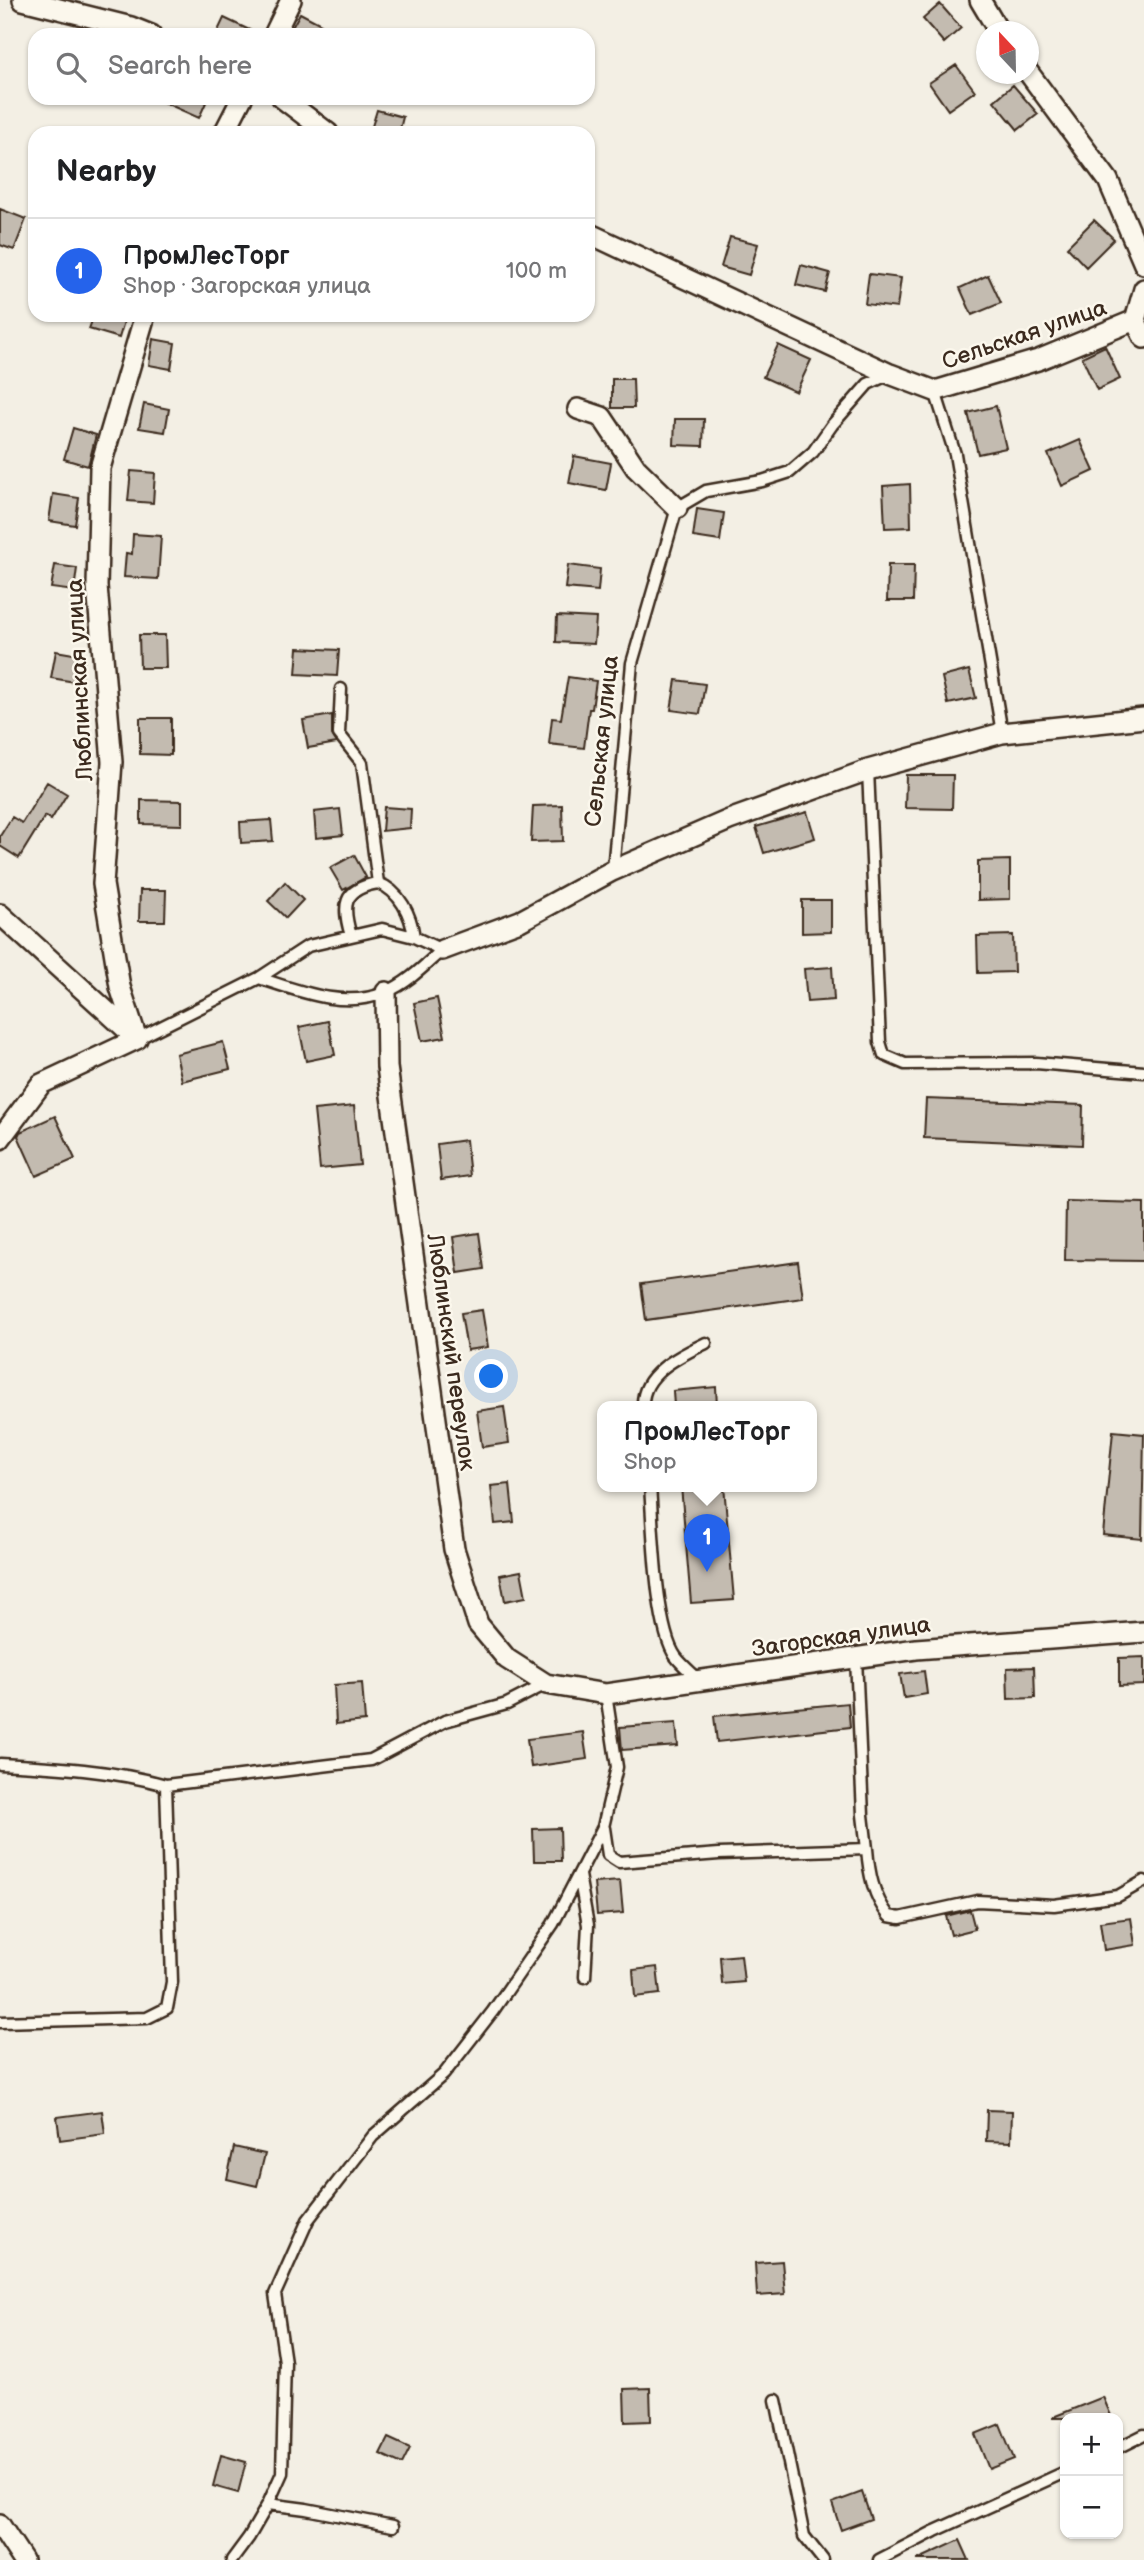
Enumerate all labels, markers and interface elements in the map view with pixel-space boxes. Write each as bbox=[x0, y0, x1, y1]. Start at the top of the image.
north arrow bbox=[976, 21, 1039, 84]
search box bbox=[28, 28, 595, 105]
icon: search bbox=[52, 48, 90, 86]
text: Search here bbox=[108, 51, 252, 82]
text: Nearby bbox=[56, 154, 156, 190]
text: ПромЛесТорг bbox=[123, 241, 290, 272]
text: 1 bbox=[74, 257, 84, 285]
text: 100 m bbox=[506, 257, 567, 285]
text: Shop · Загорская улица bbox=[123, 272, 371, 300]
street label: Сельская улица bbox=[938, 294, 1111, 376]
street label: Люблинская улица bbox=[61, 578, 99, 783]
street label: Сельская улица bbox=[579, 654, 625, 828]
street label: Люблинский переулок bbox=[420, 1231, 482, 1473]
your location bbox=[474, 1359, 508, 1393]
popup bbox=[597, 1401, 817, 1492]
text: ПромЛесТорг bbox=[624, 1417, 790, 1448]
text: Shop bbox=[624, 1448, 677, 1476]
pin: 1 bbox=[684, 1514, 730, 1572]
street label: Загорская улица bbox=[750, 1611, 933, 1663]
map controls bbox=[1060, 2413, 1123, 2539]
button: + bbox=[1060, 2413, 1123, 2476]
button: − bbox=[1060, 2476, 1123, 2539]

